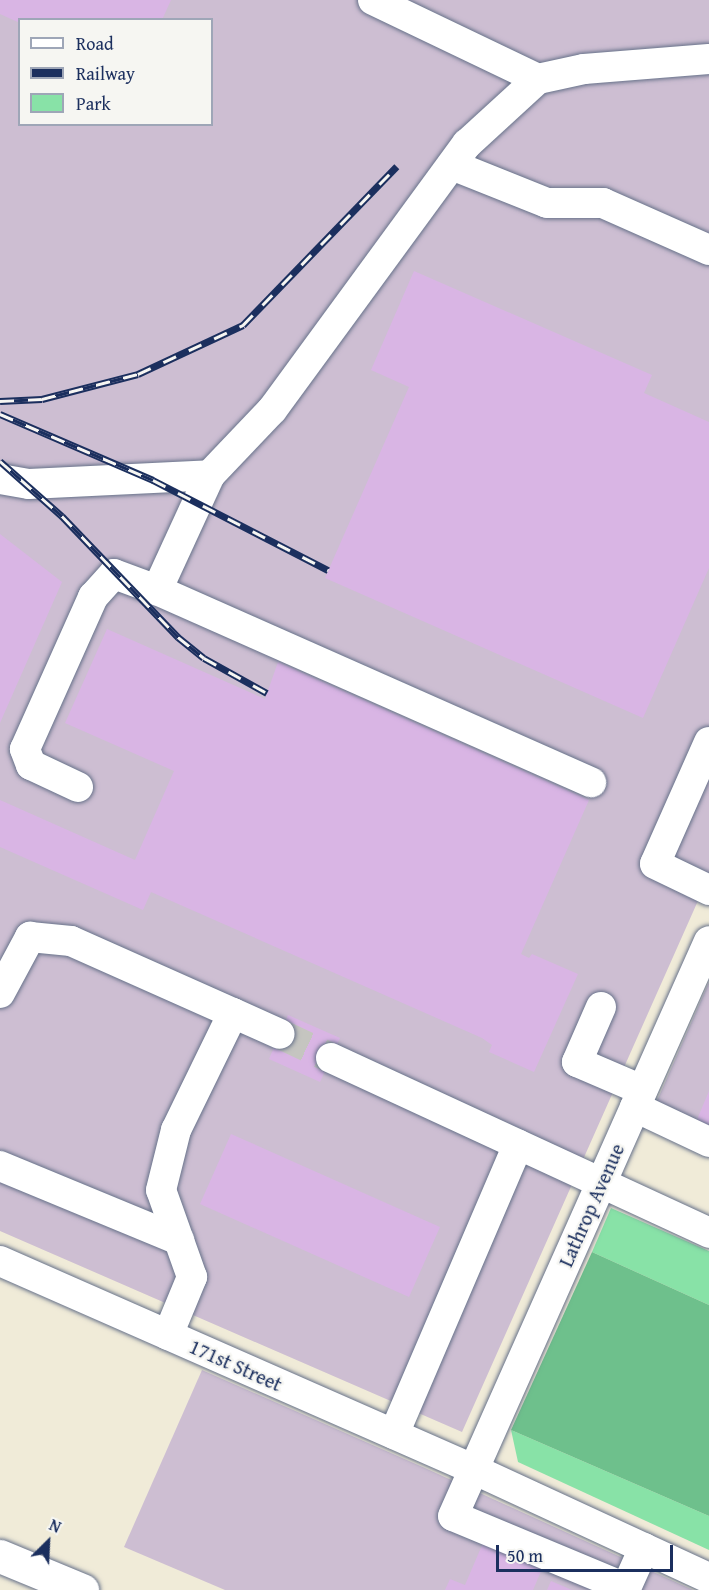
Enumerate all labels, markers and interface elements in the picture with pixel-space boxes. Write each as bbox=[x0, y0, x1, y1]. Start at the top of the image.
legend bbox=[18, 18, 213, 126]
text: Road bbox=[76, 30, 114, 57]
text: Railway bbox=[76, 60, 135, 87]
text: Park bbox=[76, 90, 111, 117]
street label: Lathrop Avenue bbox=[553, 1140, 629, 1270]
street label: 171st Street bbox=[186, 1334, 286, 1396]
north arrow bbox=[18, 1512, 78, 1572]
text: N bbox=[46, 1512, 65, 1539]
scale bar bbox=[499, 1533, 676, 1571]
text: 50 m bbox=[507, 1542, 543, 1569]

